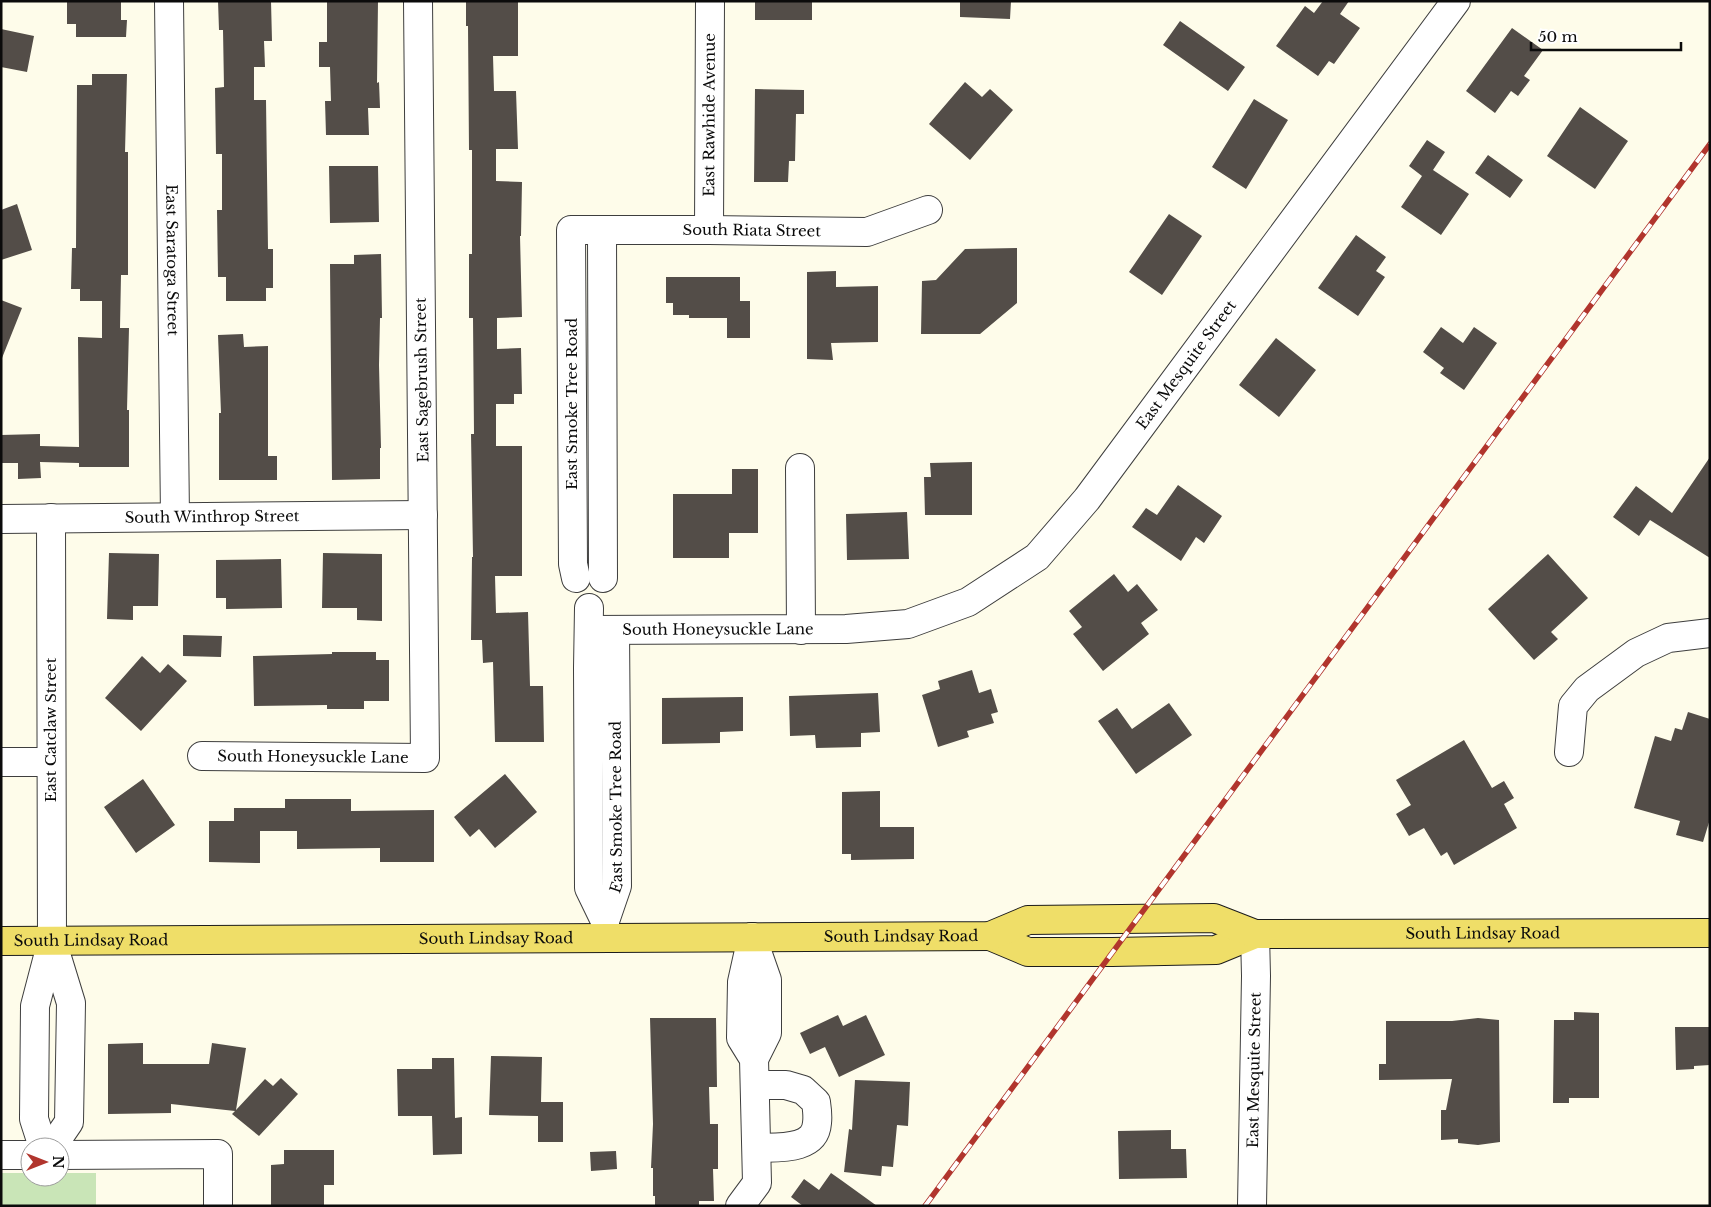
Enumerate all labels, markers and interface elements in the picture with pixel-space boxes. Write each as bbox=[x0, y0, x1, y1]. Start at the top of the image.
scale bar bbox=[1531, 20, 1681, 52]
text: 50 m bbox=[1538, 27, 1578, 46]
street label: East Rawhide Avenue bbox=[699, 33, 719, 197]
street label: East Saratoga Street bbox=[162, 184, 183, 336]
street label: South Riata Street bbox=[682, 220, 821, 240]
street label: East Mesquite Street bbox=[1132, 296, 1240, 433]
street label: East Sagebrush Street bbox=[411, 297, 432, 463]
street label: East Smoke Tree Road bbox=[562, 318, 581, 490]
street label: South Winthrop Street bbox=[125, 506, 300, 527]
street label: South Honeysuckle Lane bbox=[622, 619, 814, 639]
street label: East Catclaw Street bbox=[41, 657, 60, 802]
street label: East Smoke Tree Road bbox=[605, 721, 627, 896]
street label: South Honeysuckle Lane bbox=[217, 746, 409, 767]
street label: South Lindsay Road bbox=[1405, 923, 1560, 943]
street label: South Lindsay Road bbox=[824, 926, 978, 946]
street label: South Lindsay Road bbox=[419, 928, 573, 948]
street label: South Lindsay Road bbox=[14, 930, 168, 950]
street label: East Mesquite Street bbox=[1243, 991, 1265, 1148]
north arrow bbox=[20, 1137, 70, 1187]
text: N bbox=[49, 1155, 67, 1169]

